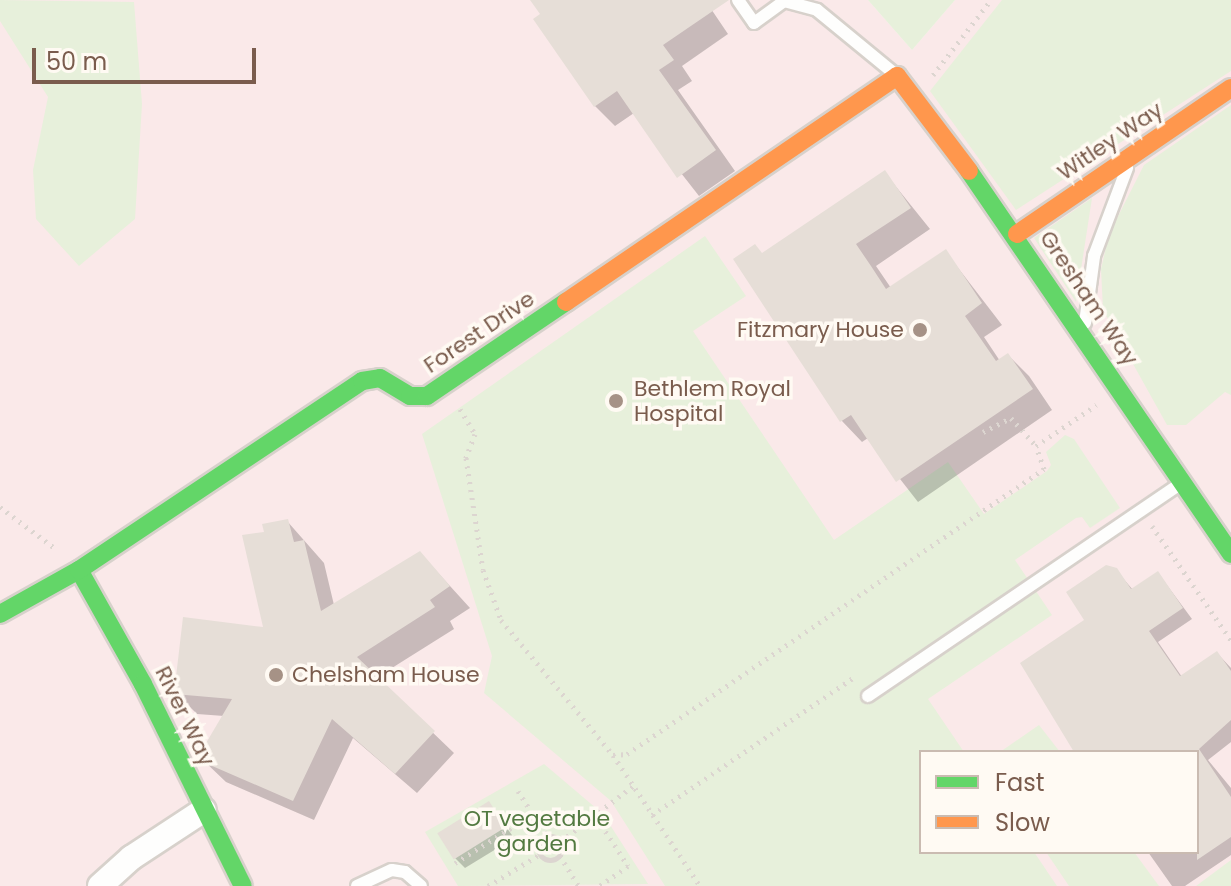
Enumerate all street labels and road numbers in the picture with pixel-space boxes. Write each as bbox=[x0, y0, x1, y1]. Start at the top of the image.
street label: Witley Way bbox=[1052, 96, 1168, 186]
street label: Gresham Way bbox=[1034, 226, 1144, 370]
street label: Forest Drive bbox=[419, 285, 539, 379]
street label: River Way bbox=[150, 662, 220, 770]

